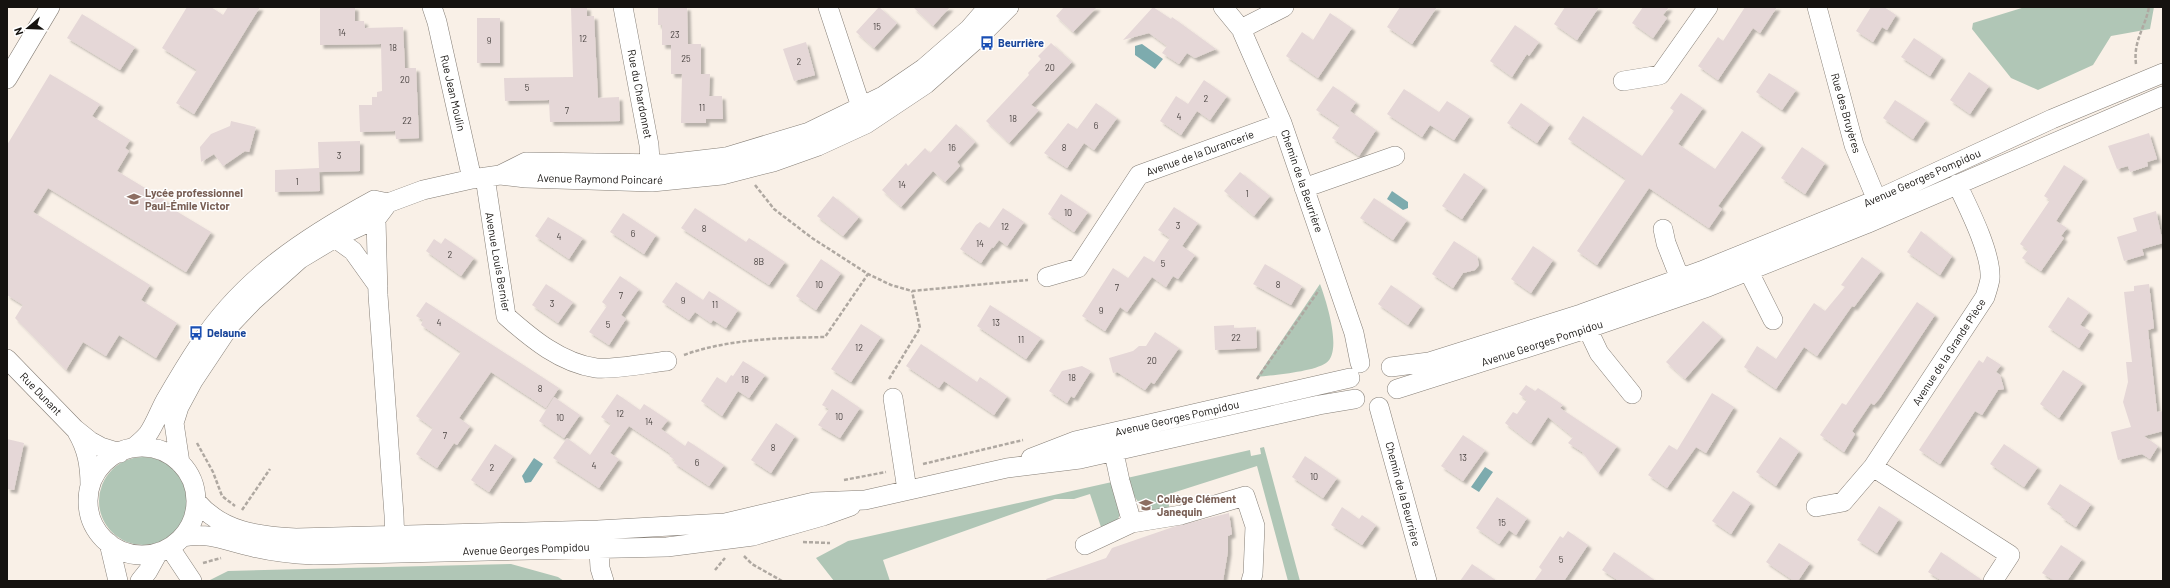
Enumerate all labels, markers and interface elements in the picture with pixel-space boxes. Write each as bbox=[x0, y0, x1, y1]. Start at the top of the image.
north arrow bbox=[8, 8, 48, 48]
house number: 15 bbox=[873, 21, 881, 32]
text: N bbox=[11, 26, 25, 37]
house number: 14 bbox=[338, 27, 346, 38]
house number: 23 bbox=[670, 29, 680, 40]
house number: 12 bbox=[579, 33, 587, 44]
house number: 9 bbox=[487, 35, 492, 46]
bus stop icon: Beurrière bbox=[979, 35, 995, 51]
place label: Beurrière bbox=[998, 36, 1044, 49]
house number: 18 bbox=[389, 42, 397, 53]
street label: Rue du Chardonnet bbox=[625, 48, 656, 140]
house number: 25 bbox=[681, 53, 691, 64]
street label: Rue Jean Moulin bbox=[438, 54, 469, 132]
house number: 2 bbox=[797, 56, 802, 67]
house number: 20 bbox=[1045, 62, 1055, 73]
street label: Rue des Bruyères bbox=[1829, 71, 1864, 154]
house number: 20 bbox=[400, 74, 410, 85]
house number: 5 bbox=[525, 82, 530, 93]
house number: 2 bbox=[1204, 93, 1209, 104]
house number: 11 bbox=[699, 102, 705, 113]
house number: 7 bbox=[565, 105, 570, 116]
house number: 4 bbox=[1177, 111, 1182, 122]
house number: 18 bbox=[1009, 113, 1017, 124]
house number: 22 bbox=[402, 115, 412, 126]
house number: 6 bbox=[1094, 120, 1099, 131]
street label: Avenue de la Durancerie bbox=[1144, 127, 1256, 178]
street label: Chemin de la Beurrière bbox=[1279, 128, 1326, 234]
house number: 16 bbox=[948, 142, 956, 153]
house number: 8 bbox=[1062, 142, 1067, 153]
street label: Avenue Georges Pompidou bbox=[1861, 146, 1983, 209]
house number: 3 bbox=[337, 150, 342, 161]
street label: Avenue Raymond Poincaré bbox=[537, 171, 663, 186]
house number: 1 bbox=[295, 176, 299, 187]
house number: 14 bbox=[898, 179, 906, 190]
place label: Lycée professionnel Paul-Émile Victor bbox=[145, 186, 243, 212]
house number: 1 bbox=[1245, 188, 1249, 199]
school or university icon: Lycée professionnel Paul-Émile Victor bbox=[126, 191, 142, 207]
house number: 10 bbox=[1064, 207, 1072, 218]
street label: Avenue Louis Bernier bbox=[483, 211, 514, 313]
house number: 3 bbox=[1176, 220, 1181, 231]
house number: 12 bbox=[1001, 221, 1009, 232]
house number: 8 bbox=[702, 223, 707, 234]
house number: 6 bbox=[631, 228, 636, 239]
house number: 4 bbox=[557, 231, 562, 242]
house number: 14 bbox=[976, 238, 984, 249]
house number: 2 bbox=[448, 249, 453, 260]
house number: 8B bbox=[754, 256, 764, 267]
house number: 5 bbox=[1161, 258, 1166, 269]
house number: 10 bbox=[815, 279, 823, 290]
house number: 8 bbox=[1276, 279, 1281, 290]
house number: 7 bbox=[1115, 282, 1120, 293]
house number: 7 bbox=[619, 290, 624, 301]
house number: 9 bbox=[681, 295, 686, 306]
street label: Avenue de la Grande Pièce bbox=[1909, 296, 1988, 408]
house number: 3 bbox=[550, 298, 555, 309]
house number: 11 bbox=[712, 299, 718, 310]
house number: 9 bbox=[1099, 305, 1104, 316]
house number: 4 bbox=[437, 317, 442, 328]
house number: 13 bbox=[992, 317, 1000, 328]
street label: Avenue Georges Pompidou bbox=[1479, 317, 1604, 368]
house number: 5 bbox=[606, 319, 611, 330]
bus stop icon: Delaune bbox=[188, 325, 204, 341]
place label: Delaune bbox=[207, 326, 246, 339]
house number: 22 bbox=[1231, 332, 1241, 343]
house number: 11 bbox=[1018, 334, 1024, 345]
house number: 12 bbox=[855, 342, 863, 353]
house number: 20 bbox=[1147, 355, 1157, 366]
street label: Rue Dunant bbox=[18, 369, 65, 418]
house number: 18 bbox=[1068, 372, 1076, 383]
house number: 18 bbox=[741, 374, 749, 385]
house number: 8 bbox=[538, 383, 543, 394]
street label: Avenue Georges Pompidou bbox=[1114, 397, 1240, 438]
house number: 12 bbox=[616, 408, 624, 419]
house number: 10 bbox=[835, 411, 843, 422]
house number: 10 bbox=[556, 412, 564, 423]
house number: 14 bbox=[645, 416, 653, 427]
house number: 7 bbox=[443, 430, 448, 441]
street label: Chemin de la Beurrière bbox=[1383, 440, 1424, 548]
house number: 8 bbox=[771, 442, 776, 453]
house number: 13 bbox=[1459, 452, 1467, 463]
house number: 6 bbox=[695, 457, 700, 468]
house number: 4 bbox=[592, 460, 597, 471]
house number: 2 bbox=[490, 462, 495, 473]
house number: 10 bbox=[1310, 471, 1318, 482]
place label: Collège Clément Janequin bbox=[1157, 492, 1236, 518]
school or university icon: Collège Clément Janequin bbox=[1138, 497, 1154, 513]
house number: 15 bbox=[1498, 517, 1506, 528]
street label: Avenue Georges Pompidou bbox=[462, 540, 590, 557]
house number: 5 bbox=[1559, 554, 1564, 565]

